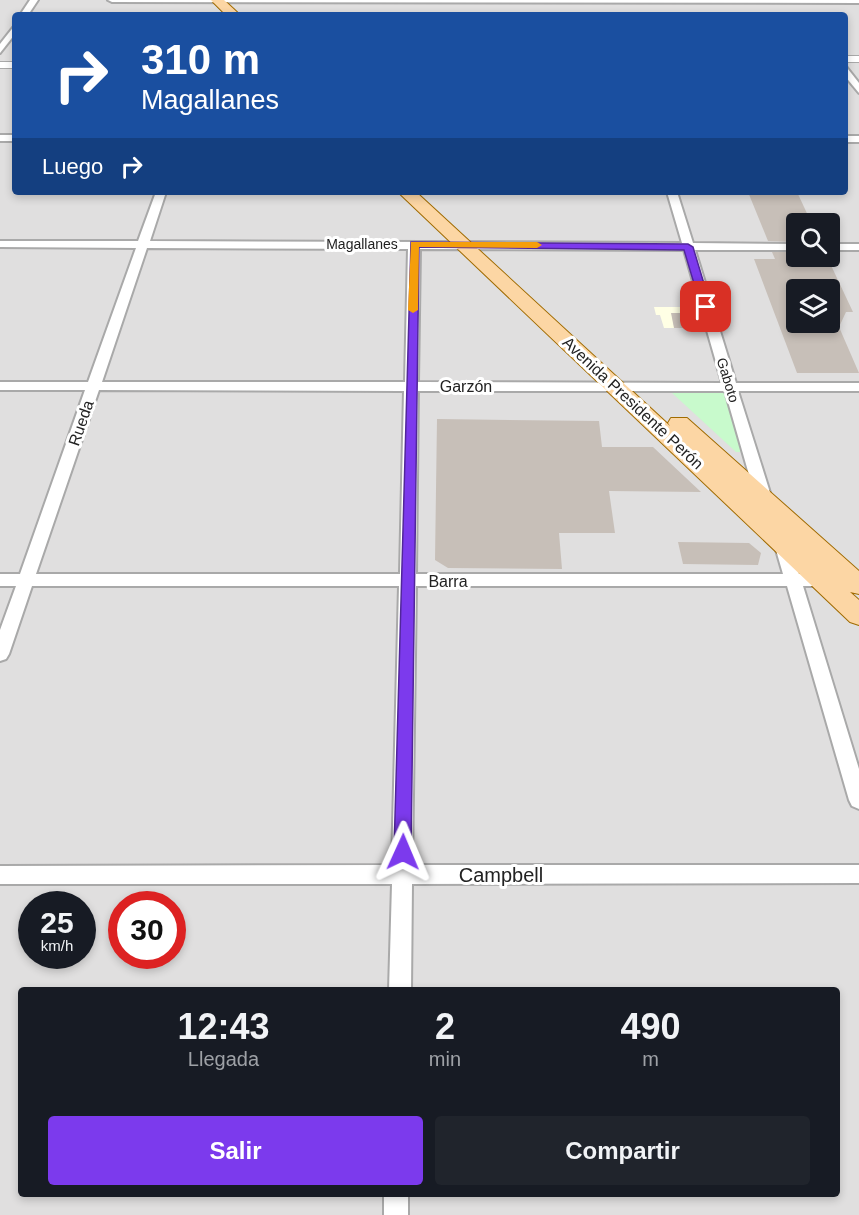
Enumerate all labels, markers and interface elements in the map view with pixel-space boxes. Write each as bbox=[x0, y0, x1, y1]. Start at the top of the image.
icon: right bbox=[42, 36, 120, 114]
text: 310 m bbox=[141, 36, 260, 83]
text: Magallanes bbox=[141, 85, 279, 115]
icon: right bbox=[115, 150, 148, 183]
text: Luego bbox=[42, 154, 103, 179]
map controls bbox=[786, 213, 840, 333]
button: search bbox=[786, 213, 840, 267]
street label: Magallanes bbox=[326, 236, 398, 252]
button: layers bbox=[786, 279, 840, 333]
pin bbox=[680, 281, 731, 332]
icon: arrive bbox=[689, 290, 722, 323]
street label: Avenida Presidente Perón bbox=[559, 333, 707, 473]
street label: Gaboto bbox=[714, 356, 742, 404]
street label: Garzón bbox=[440, 378, 492, 395]
street label: Rueda bbox=[65, 398, 97, 448]
street label: Barra bbox=[428, 573, 468, 590]
position arrow bbox=[371, 820, 435, 884]
street label: Campbell bbox=[459, 864, 543, 886]
speed limit sign: 30 bbox=[108, 891, 186, 969]
text: 25 bbox=[40, 906, 74, 939]
text: km/h bbox=[41, 937, 73, 954]
text: 12:43 bbox=[177, 1006, 269, 1047]
text: 2 bbox=[435, 1006, 455, 1047]
text: 490 bbox=[620, 1006, 681, 1047]
text: Llegada bbox=[188, 1048, 259, 1070]
text: min bbox=[429, 1048, 461, 1070]
text: m bbox=[642, 1048, 659, 1070]
button: Salir bbox=[48, 1116, 423, 1185]
button: Compartir bbox=[435, 1116, 810, 1185]

